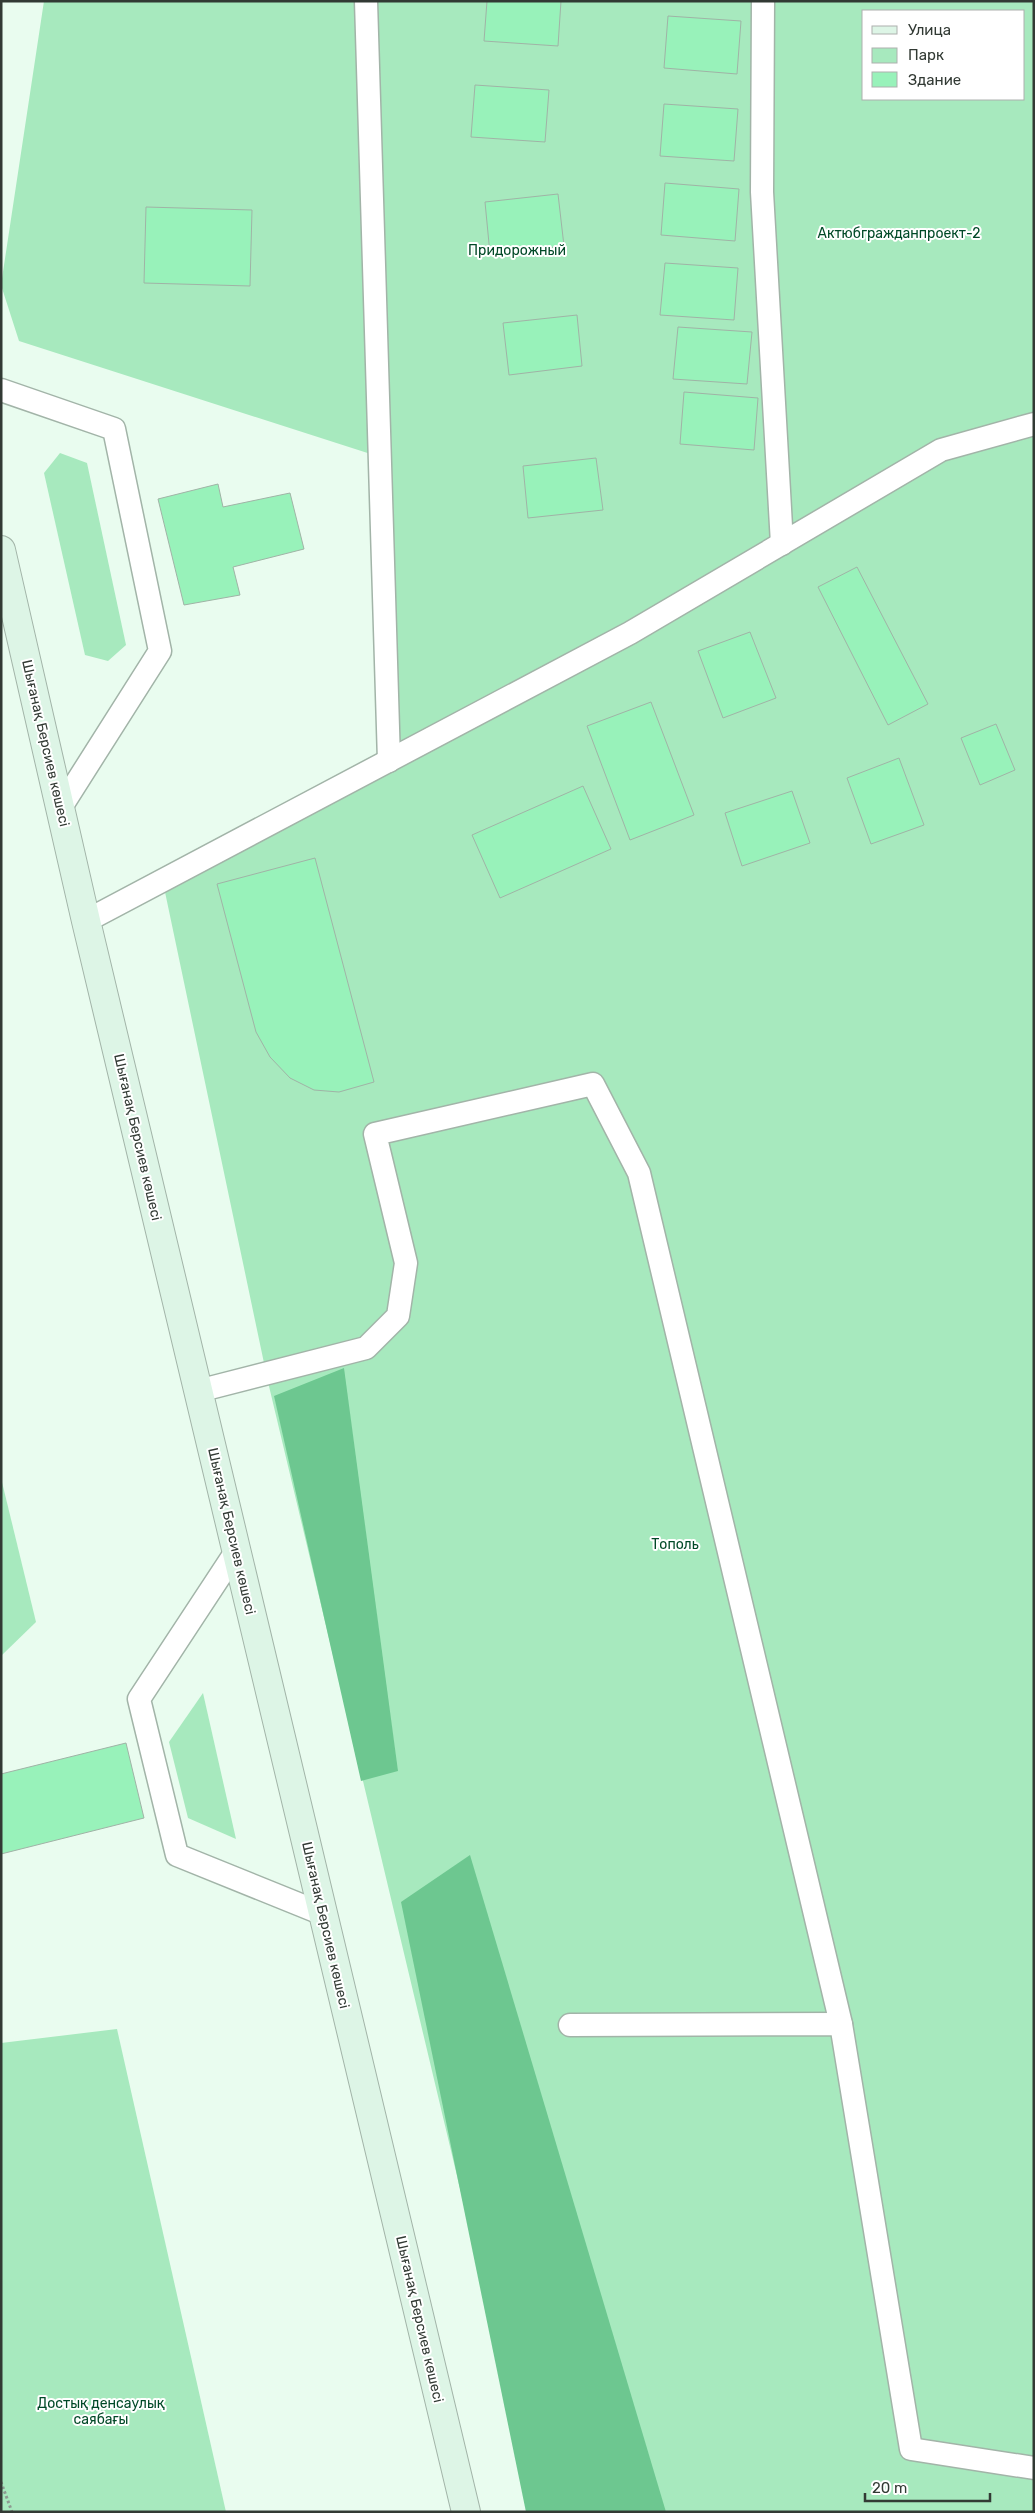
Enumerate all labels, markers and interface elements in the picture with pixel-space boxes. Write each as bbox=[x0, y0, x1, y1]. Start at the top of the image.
legend bbox=[862, 10, 1025, 100]
text: Улица bbox=[908, 21, 951, 39]
text: Парк bbox=[908, 46, 944, 64]
text: Здание bbox=[908, 71, 961, 89]
park label: Актюбгражданпроект-2 bbox=[818, 225, 980, 242]
park label: Придорожный bbox=[468, 242, 566, 259]
street label: Шығанақ Берсиев көшесі bbox=[18, 658, 73, 828]
street label: Шығанақ Берсиев көшесі bbox=[110, 1052, 165, 1222]
street label: Шығанақ Берсиев көшесі bbox=[204, 1446, 259, 1616]
park label: Тополь bbox=[651, 1536, 699, 1553]
street label: Шығанақ Берсиев көшесі bbox=[298, 1840, 353, 2010]
street label: Шығанақ Берсиев көшесі bbox=[392, 2234, 447, 2404]
park label: Достық денсаулық саябағы bbox=[37, 2395, 165, 2428]
scale bar bbox=[865, 2470, 990, 2502]
text: 20 m bbox=[872, 2479, 907, 2497]

